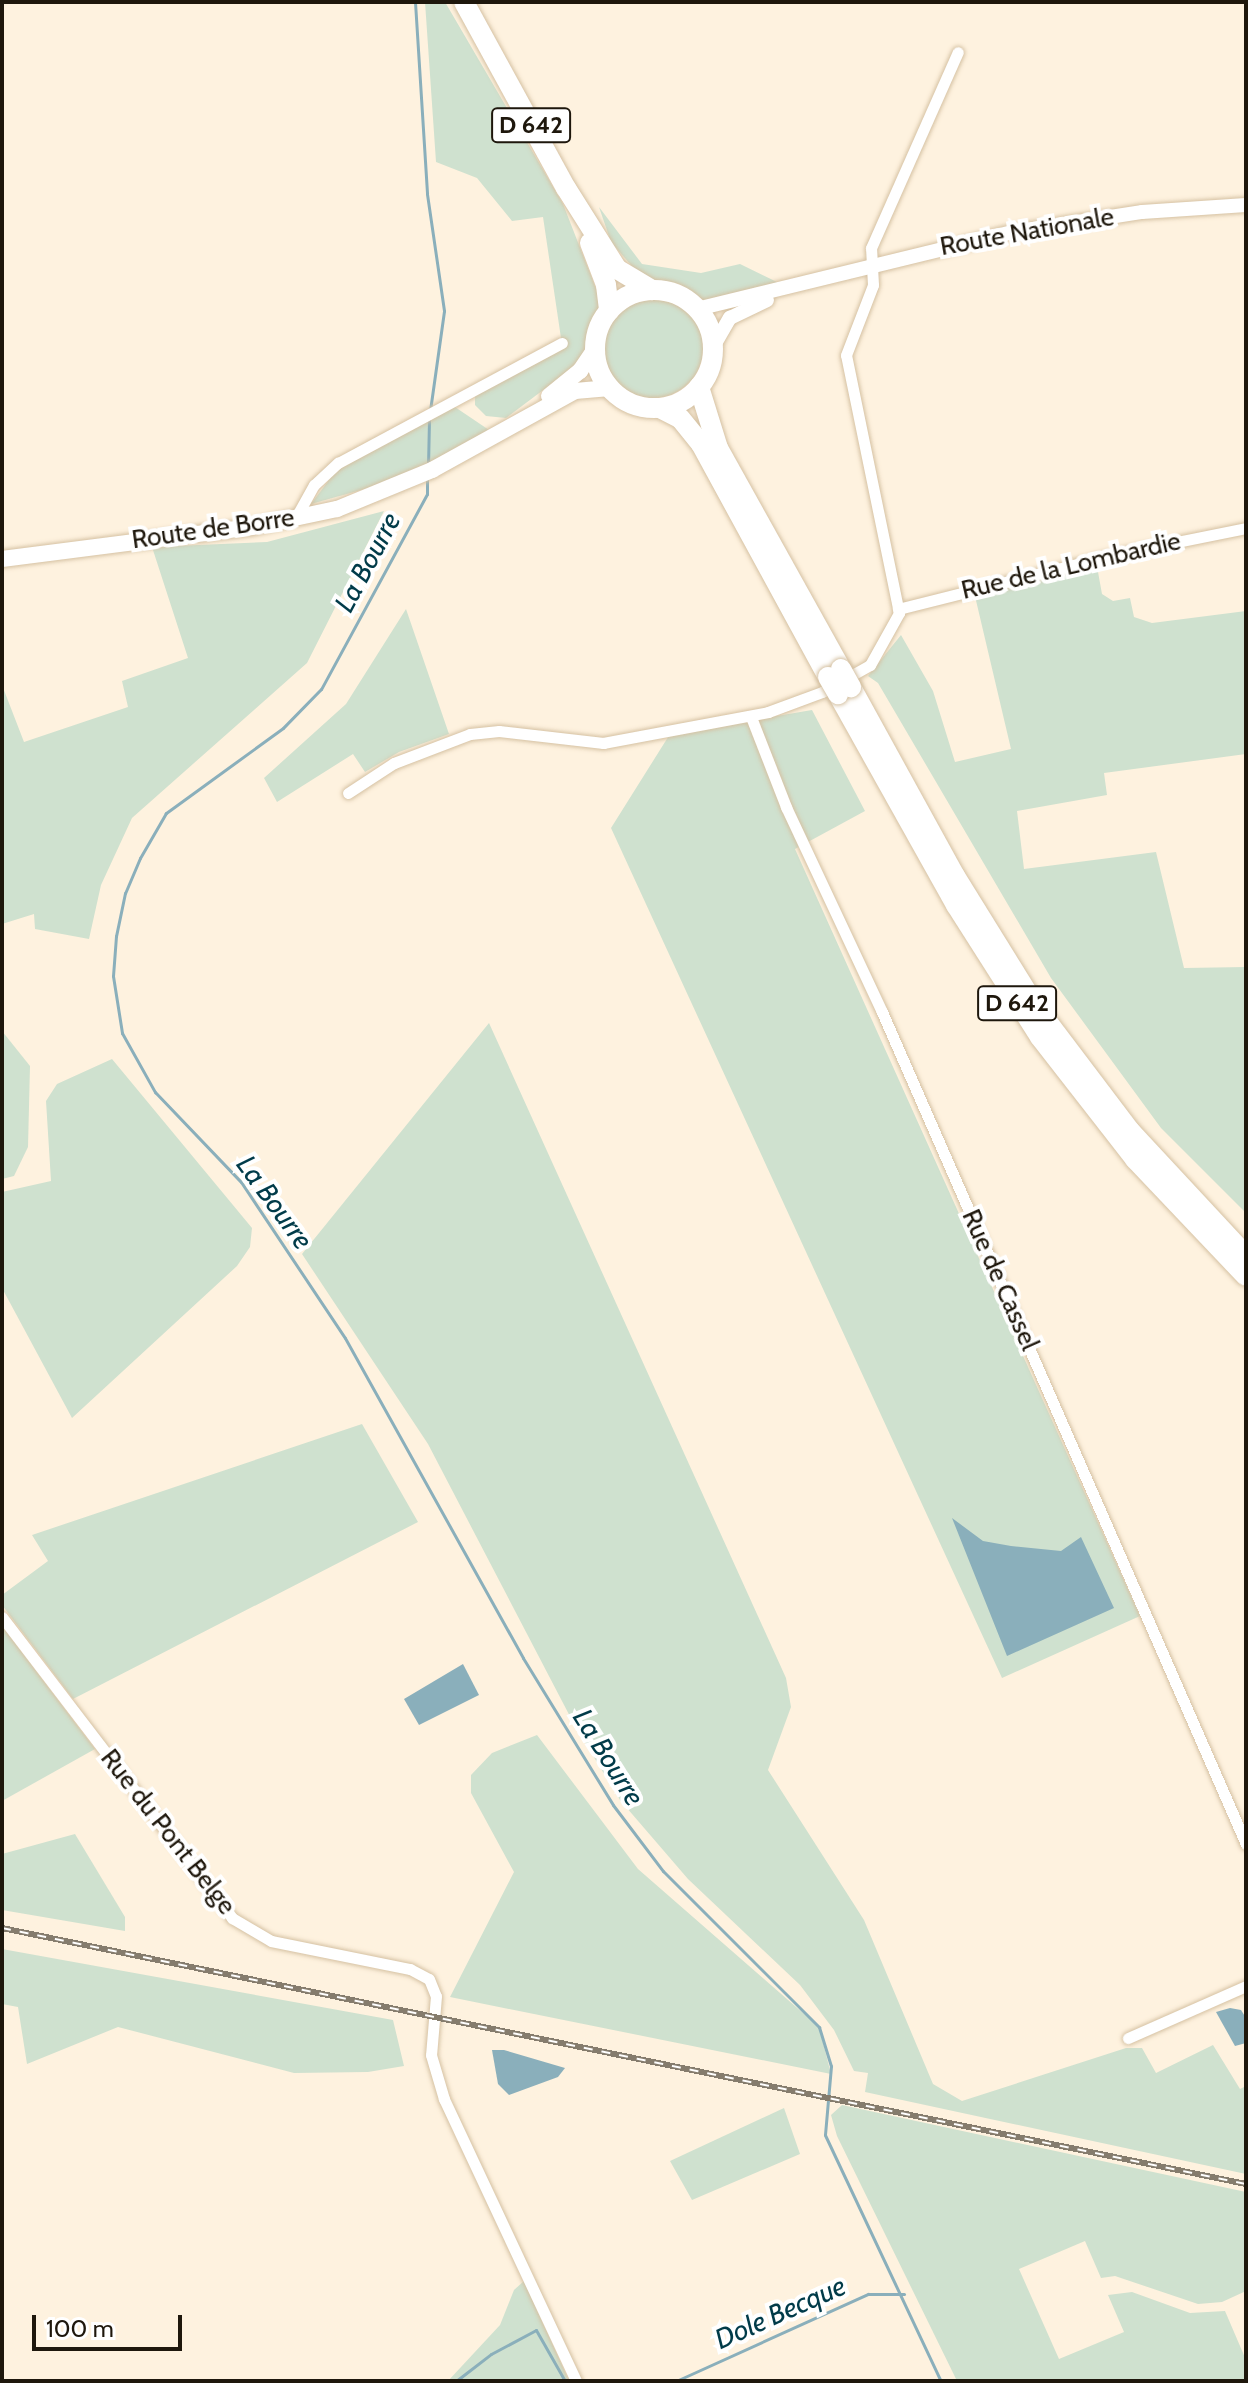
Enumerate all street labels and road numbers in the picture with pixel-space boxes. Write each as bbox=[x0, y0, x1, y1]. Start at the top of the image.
road number: D 642 bbox=[491, 105, 571, 145]
street label: Route Nationale bbox=[938, 201, 1116, 263]
street label: Route de Borre bbox=[130, 502, 296, 556]
street label: Rue de la Lombardie bbox=[958, 526, 1184, 606]
road number: D 642 bbox=[977, 983, 1057, 1023]
street label: Rue de Cassel bbox=[955, 1205, 1045, 1355]
street label: Rue du Pont Belge bbox=[94, 1743, 242, 1921]

